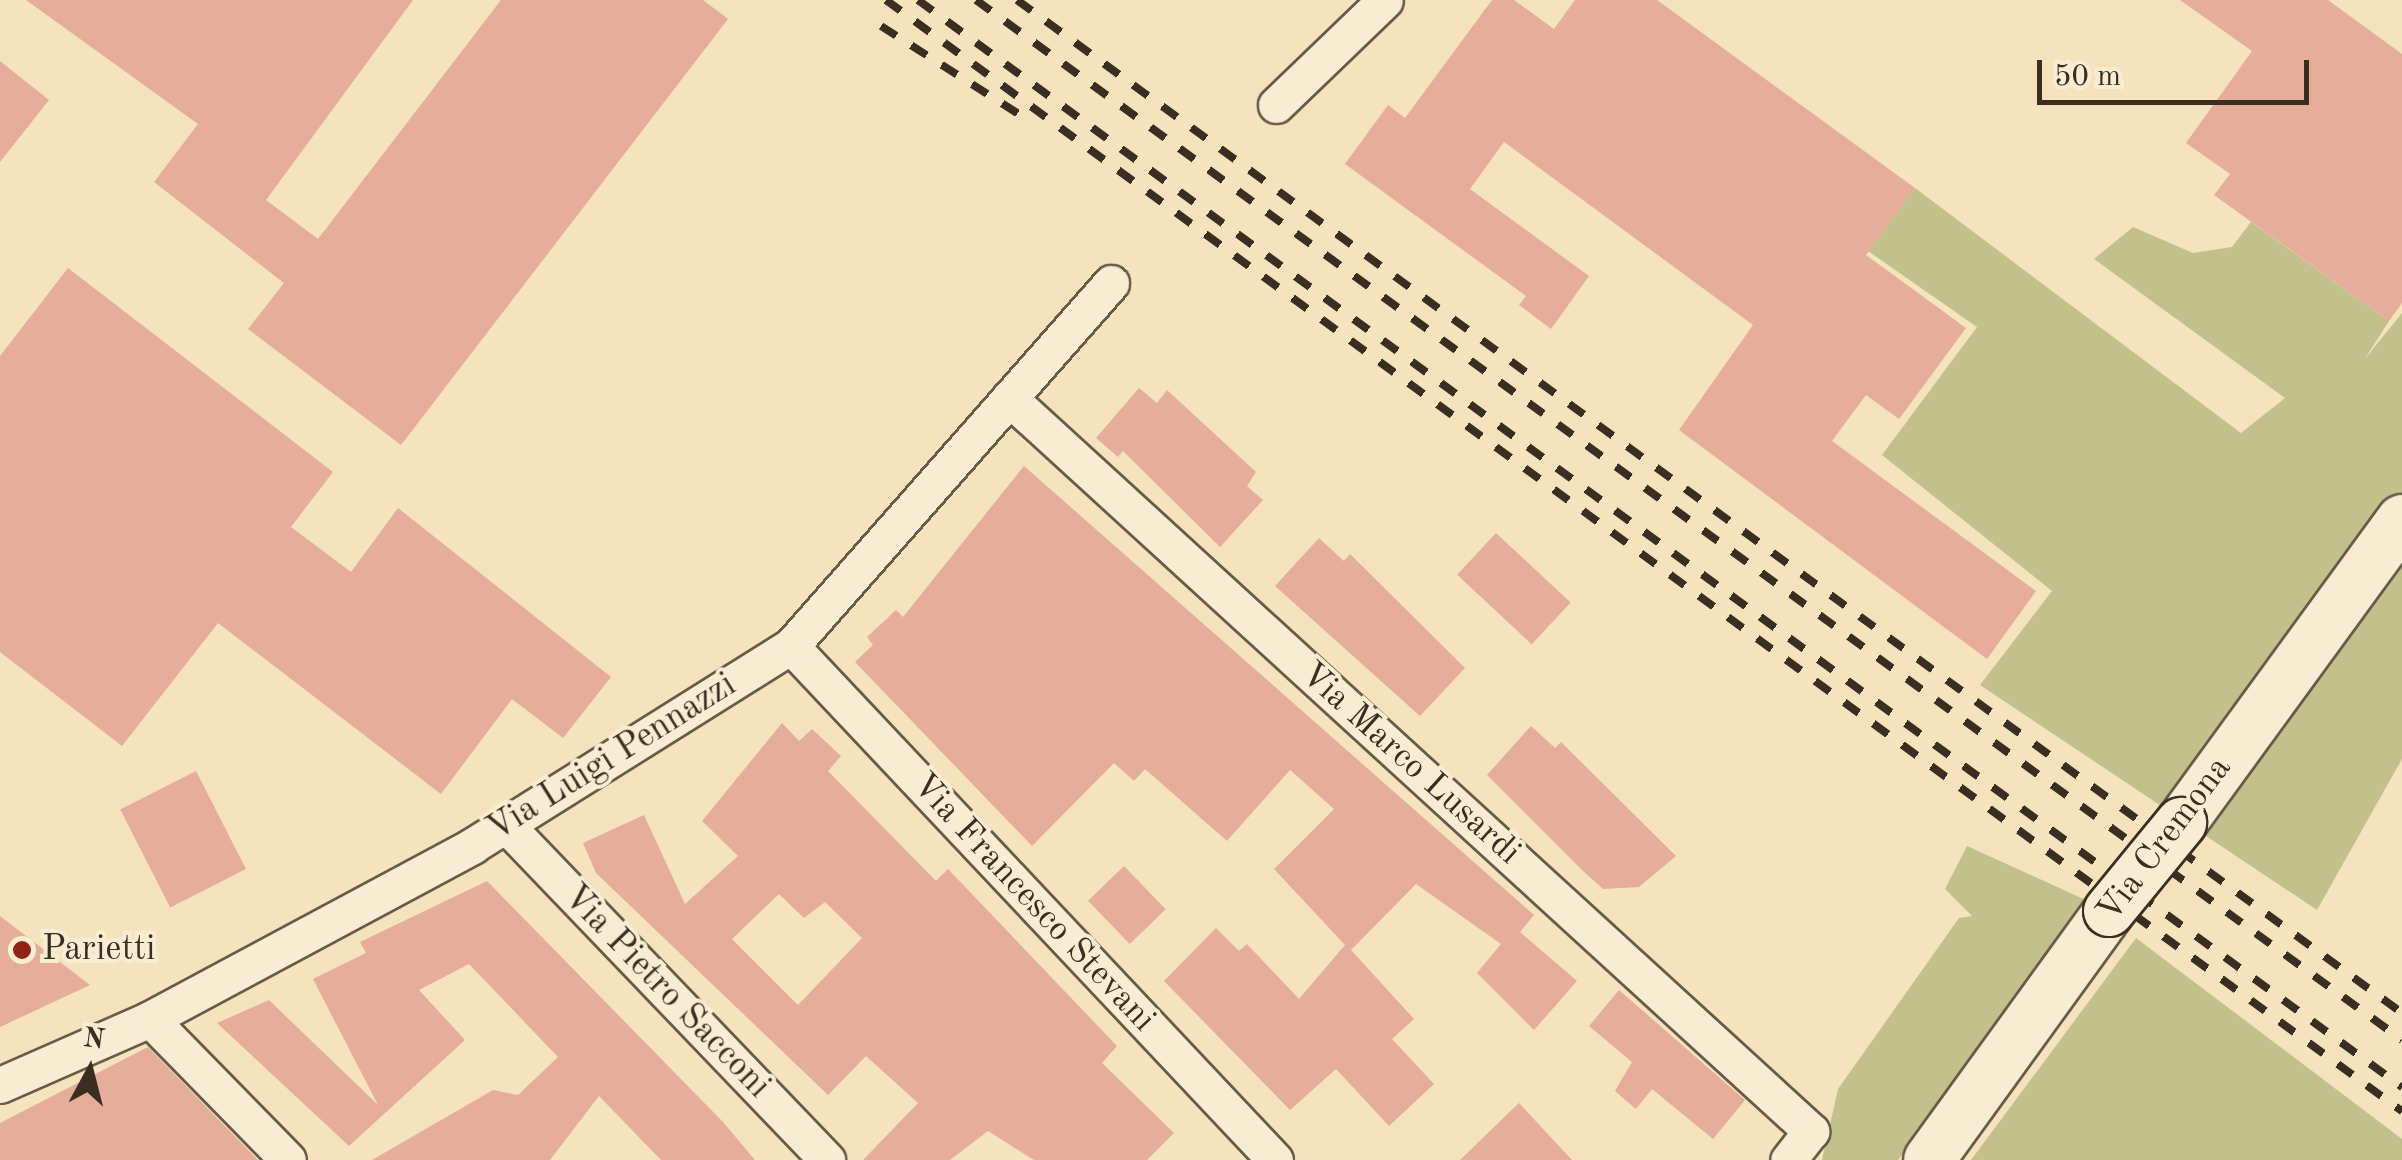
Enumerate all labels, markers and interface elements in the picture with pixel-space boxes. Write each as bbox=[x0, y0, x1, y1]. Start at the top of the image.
scale bar bbox=[2042, 40, 2314, 102]
text: 50 m bbox=[2054, 62, 2121, 92]
street label: Via Marco Lusardi bbox=[1291, 654, 1529, 874]
street label: Via Luigi Pennazzi bbox=[480, 665, 744, 851]
street label: Via Cremona bbox=[2089, 749, 2241, 931]
street label: Via Francesco Stevani bbox=[902, 765, 1164, 1041]
street label: Via Pietro Sacconi bbox=[554, 877, 778, 1107]
place label: Parietti bbox=[42, 929, 155, 971]
marker: Parietti bbox=[11, 939, 33, 961]
north arrow bbox=[40, 1020, 140, 1120]
text: N bbox=[81, 1025, 106, 1055]

